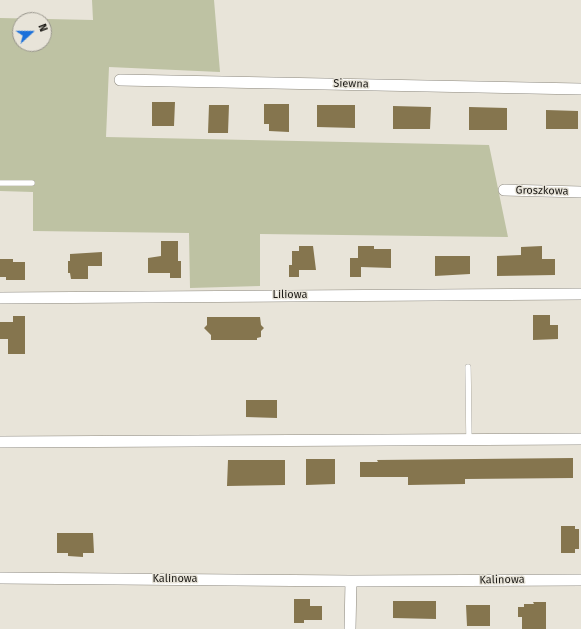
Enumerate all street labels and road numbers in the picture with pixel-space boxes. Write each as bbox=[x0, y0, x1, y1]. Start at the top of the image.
street label: Siewna bbox=[333, 77, 369, 91]
street label: Groszkowa bbox=[515, 184, 569, 198]
street label: Liliowa bbox=[272, 288, 308, 302]
street label: Kalinowa bbox=[152, 572, 198, 586]
street label: Kalinowa bbox=[479, 573, 525, 587]

